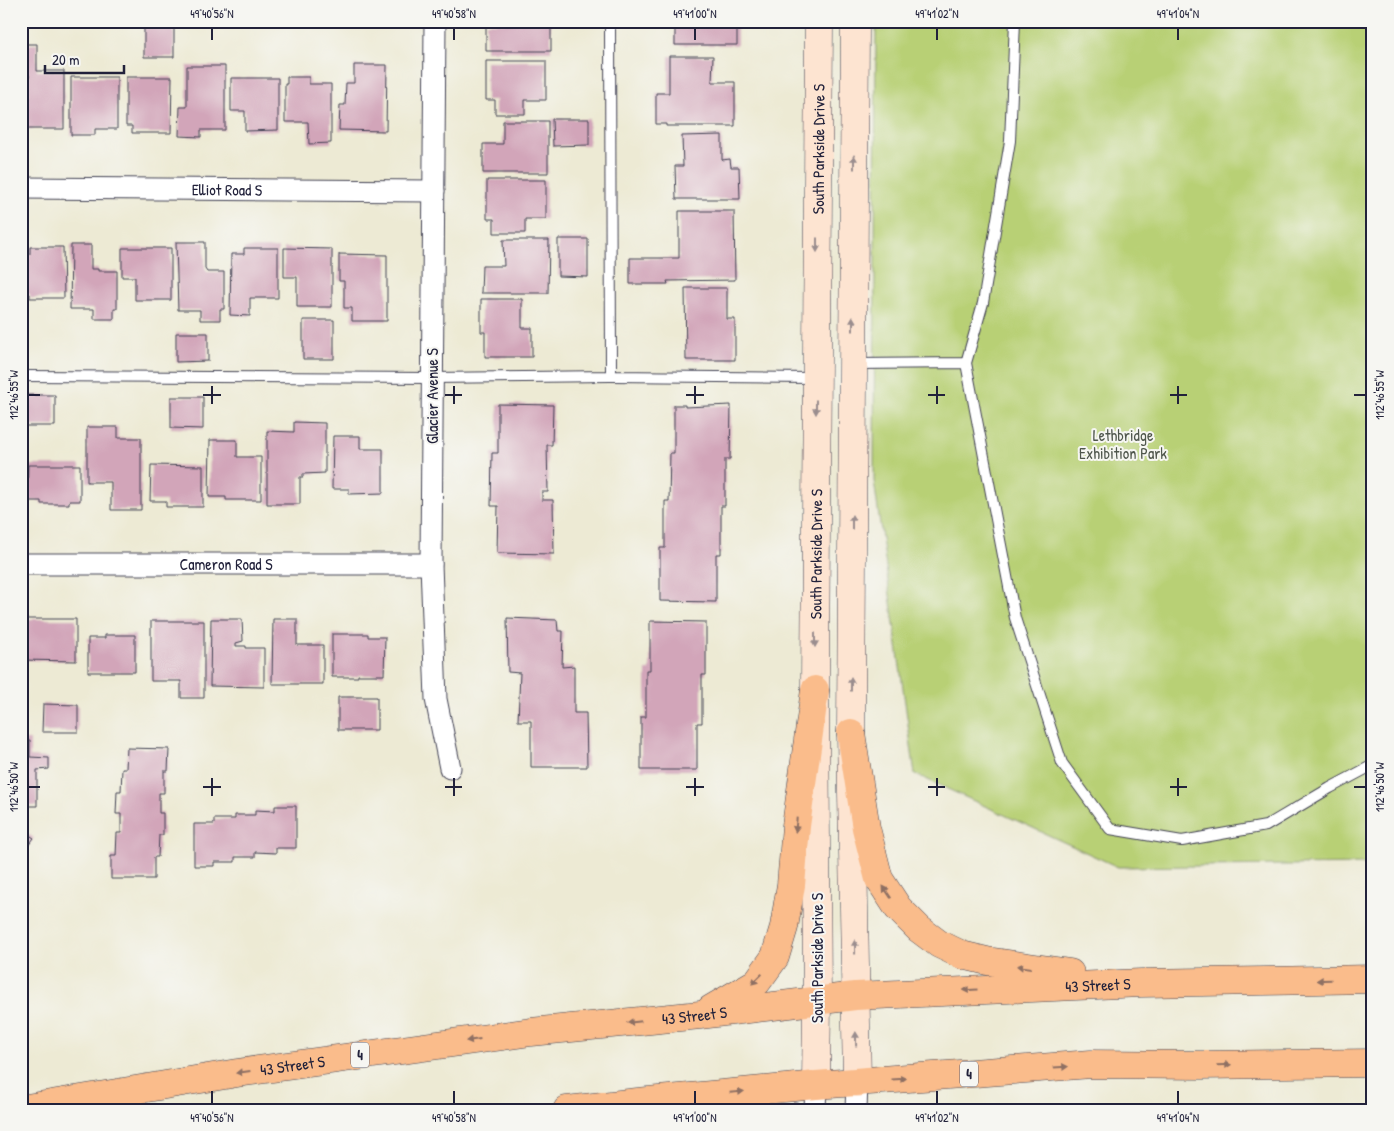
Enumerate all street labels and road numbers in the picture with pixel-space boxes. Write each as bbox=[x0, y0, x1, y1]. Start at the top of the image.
street label: South Parkside Drive S bbox=[807, 83, 830, 214]
street label: Elliot Road S bbox=[192, 178, 263, 201]
street label: Glacier Avenue S bbox=[421, 347, 443, 444]
street label: South Parkside Drive S bbox=[804, 488, 827, 619]
street label: Cameron Road S bbox=[179, 553, 273, 575]
street label: South Parkside Drive S bbox=[806, 892, 828, 1023]
street label: 43 Street S bbox=[1065, 972, 1132, 997]
street label: 43 Street S bbox=[661, 1001, 729, 1030]
road number: 4 bbox=[351, 1042, 369, 1068]
street label: 43 Street S bbox=[259, 1050, 327, 1081]
road number: 4 bbox=[960, 1062, 978, 1086]

